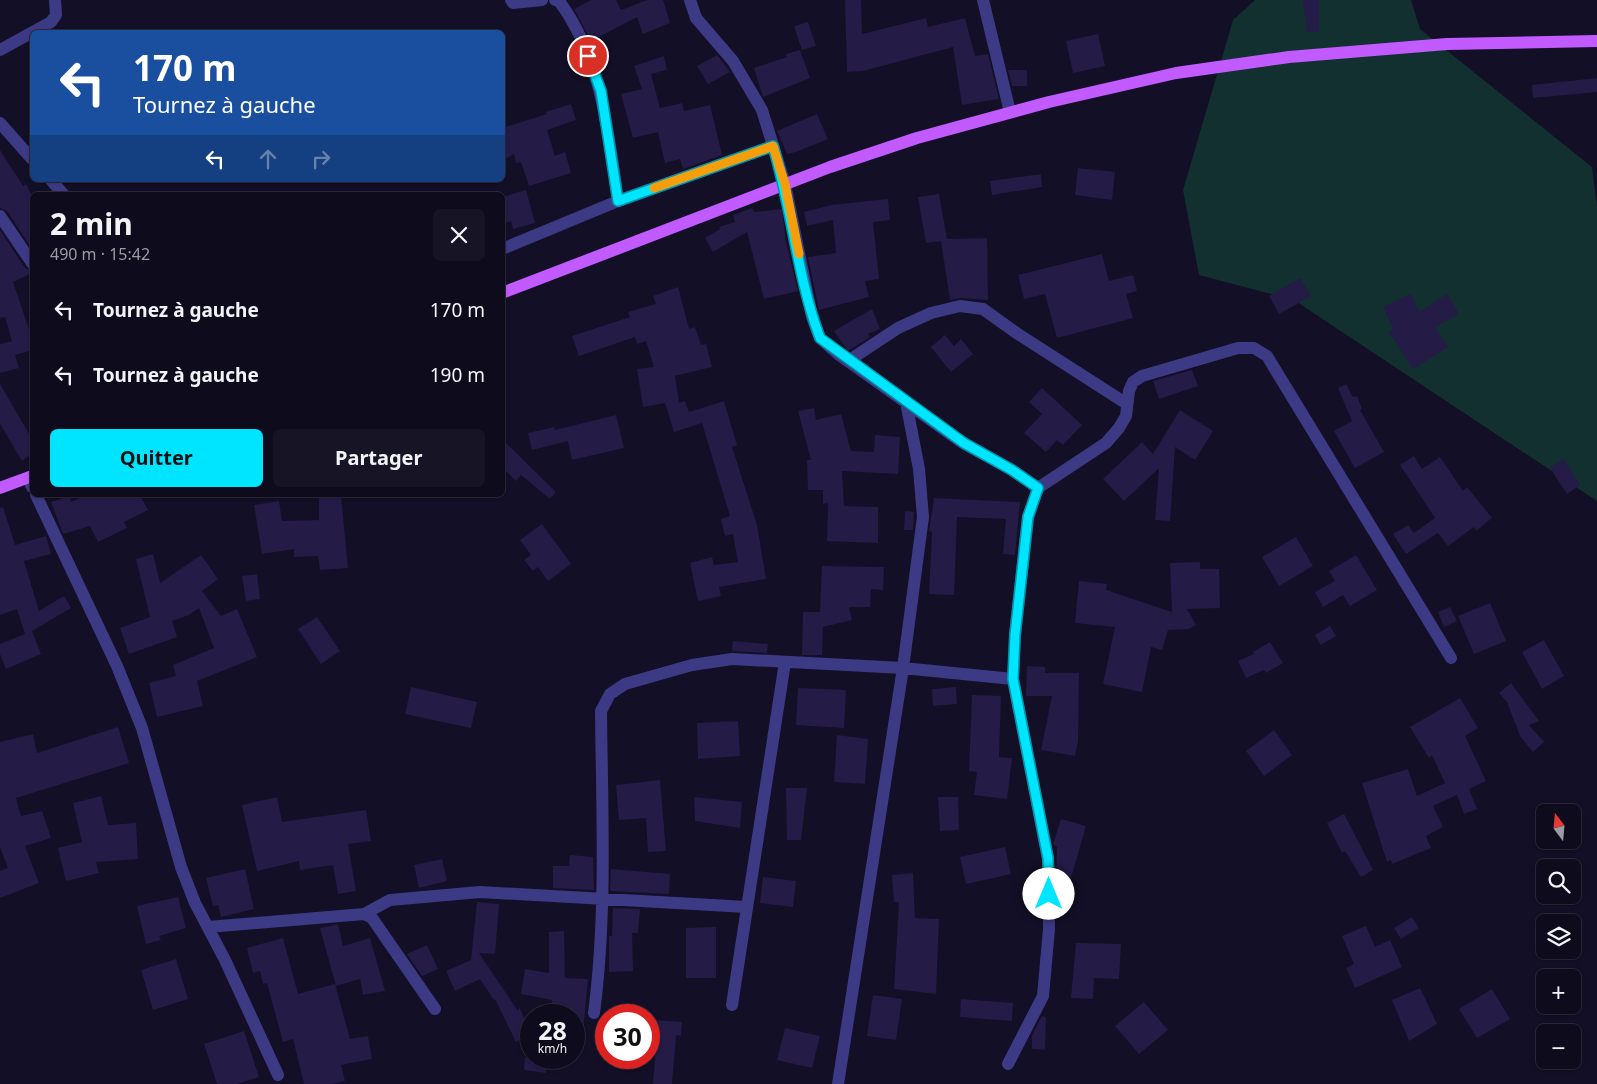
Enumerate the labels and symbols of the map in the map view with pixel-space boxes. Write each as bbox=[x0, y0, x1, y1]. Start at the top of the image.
pin bbox=[567, 35, 609, 77]
north arrow bbox=[1536, 804, 1581, 849]
position arrow bbox=[1022, 867, 1074, 919]
speed limit sign: 30 bbox=[595, 1004, 660, 1069]

